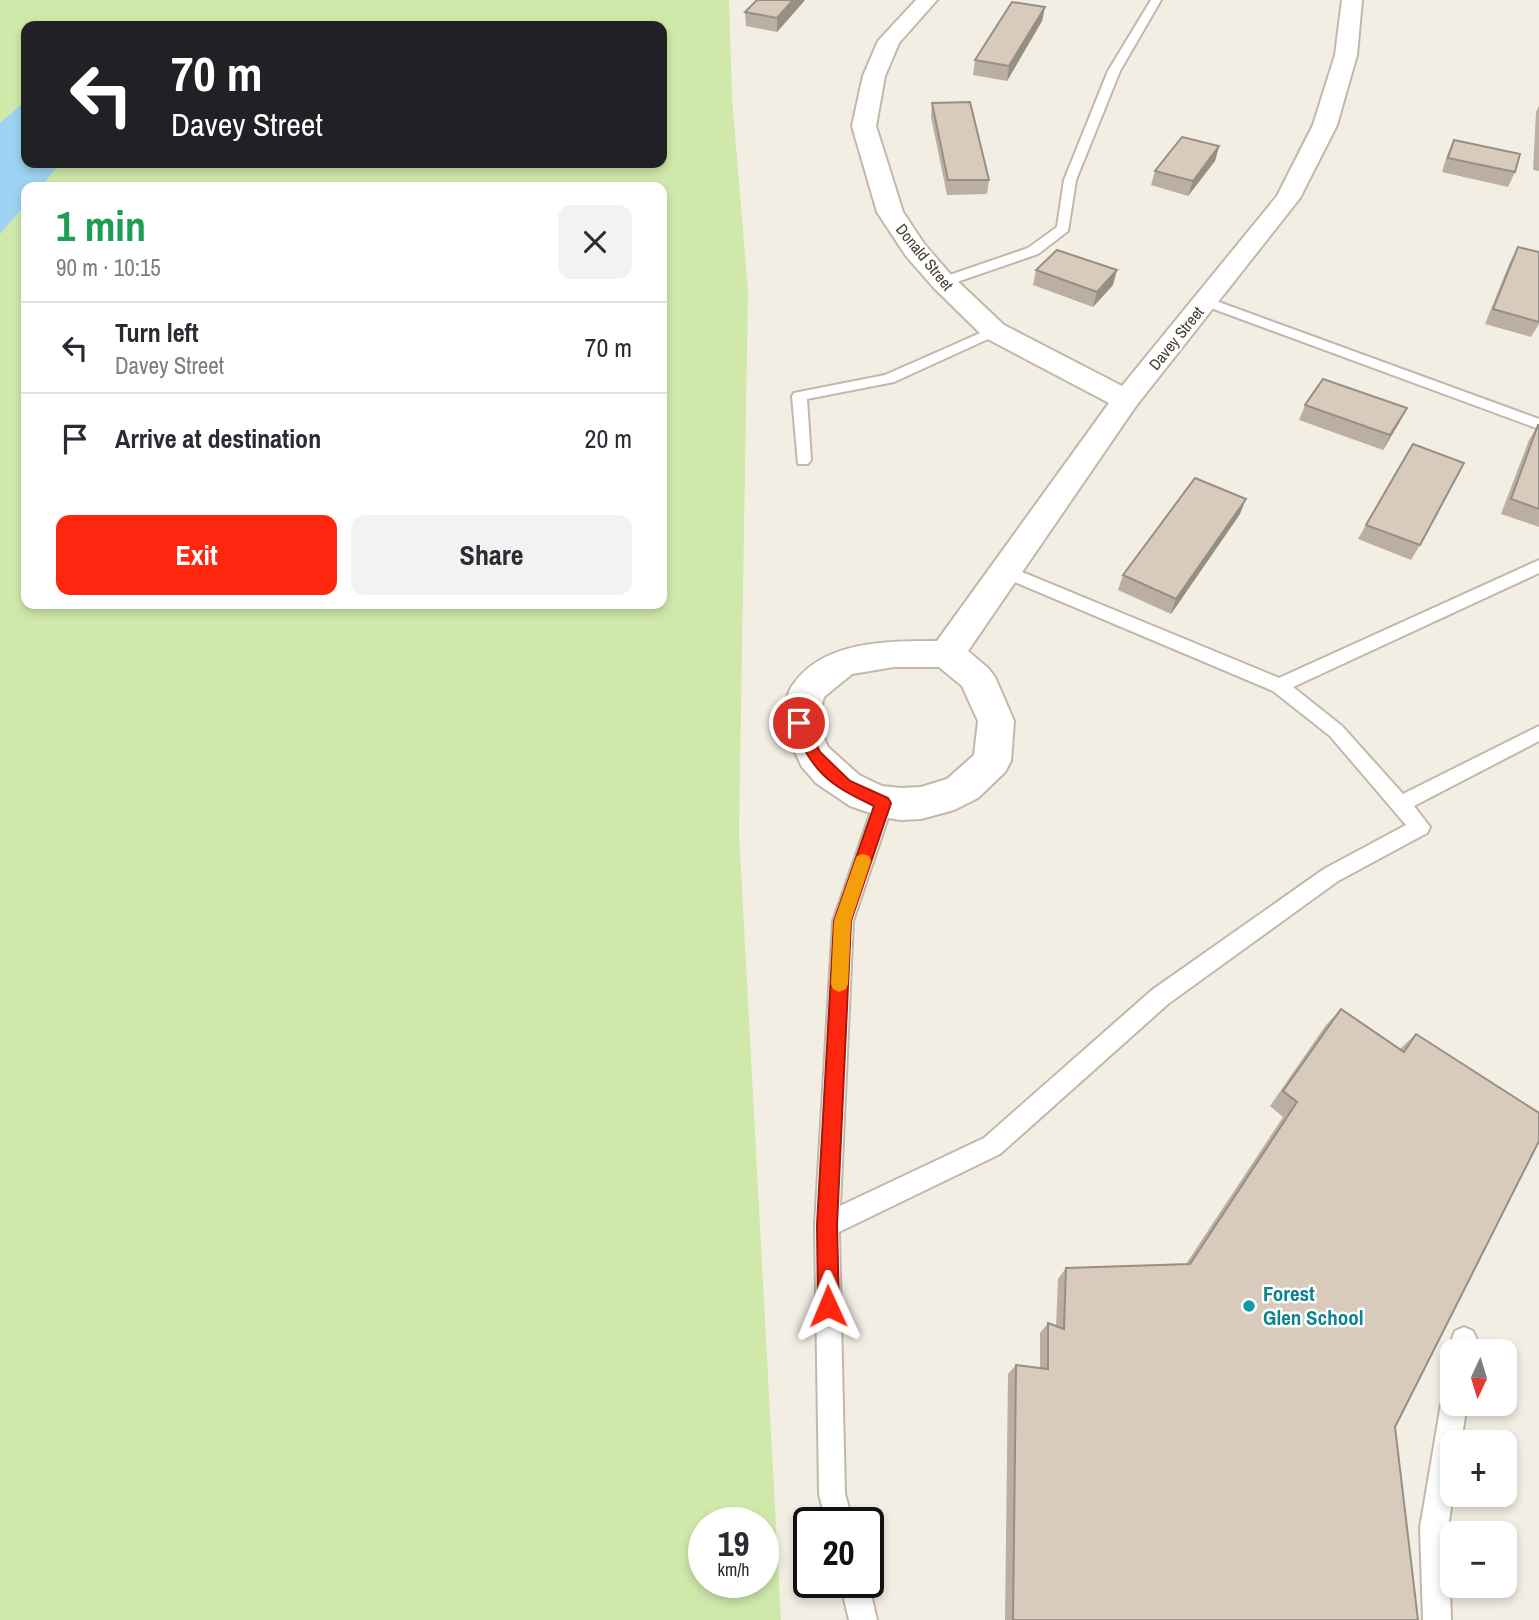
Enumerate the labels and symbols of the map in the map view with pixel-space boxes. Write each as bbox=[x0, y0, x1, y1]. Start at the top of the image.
street label: Donald Street bbox=[891, 219, 959, 295]
street label: Davey Street bbox=[1144, 301, 1209, 374]
pin bbox=[769, 693, 829, 753]
position arrow bbox=[791, 1269, 865, 1343]
place label: Forest Glen School bbox=[1263, 1279, 1364, 1332]
marker: Forest Glen School bbox=[1241, 1298, 1257, 1314]
north arrow bbox=[1440, 1339, 1517, 1416]
speed limit sign: 20 bbox=[793, 1507, 884, 1598]

